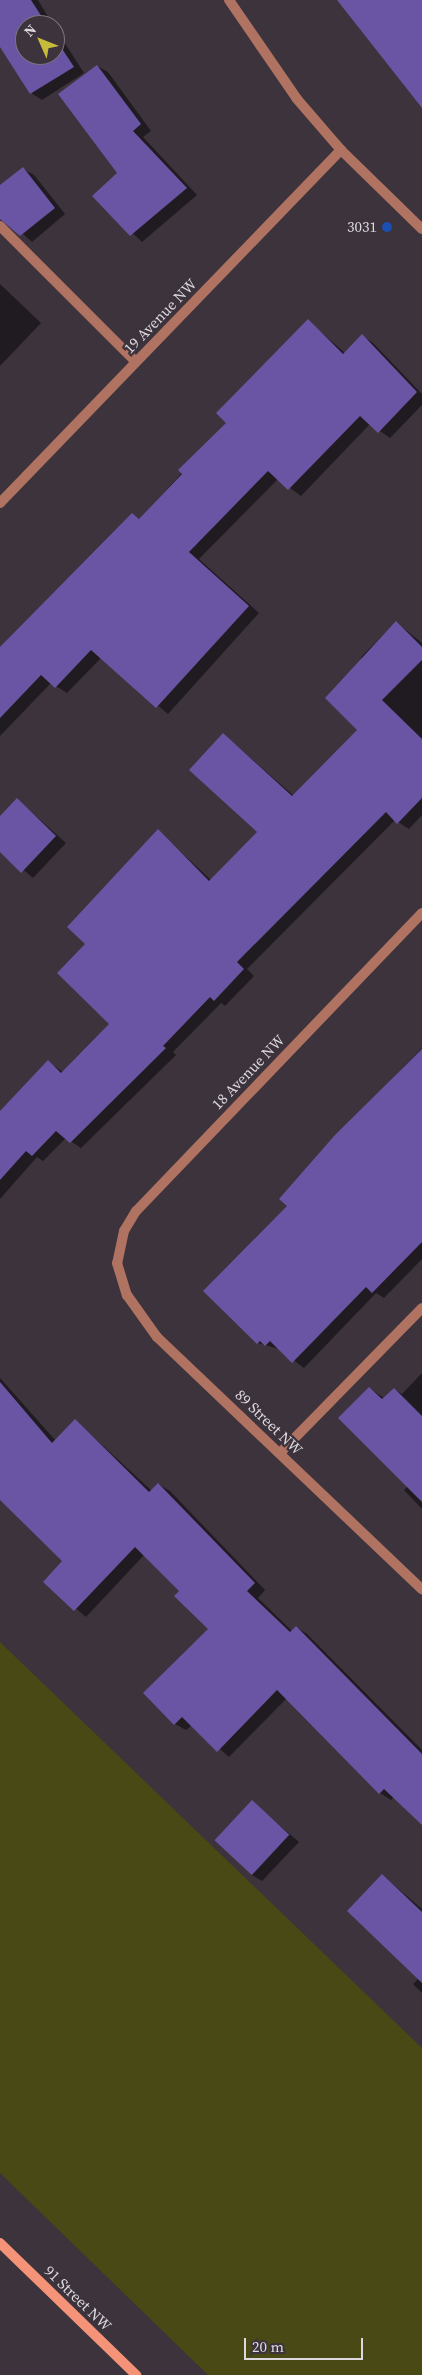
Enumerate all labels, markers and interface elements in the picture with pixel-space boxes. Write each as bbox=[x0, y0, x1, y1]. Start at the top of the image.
north arrow bbox=[15, 15, 65, 65]
text: N bbox=[19, 20, 41, 41]
place label: 3031 bbox=[347, 218, 377, 236]
marker: 3031 bbox=[381, 221, 393, 233]
street label: 19 Avenue NW bbox=[120, 275, 200, 357]
street label: 18 Avenue NW bbox=[208, 1031, 288, 1113]
street label: 89 Street NW bbox=[232, 1386, 306, 1458]
street label: 91 Street NW bbox=[41, 2262, 115, 2334]
scale bar bbox=[247, 2328, 366, 2360]
text: 20 m bbox=[252, 2336, 284, 2357]

